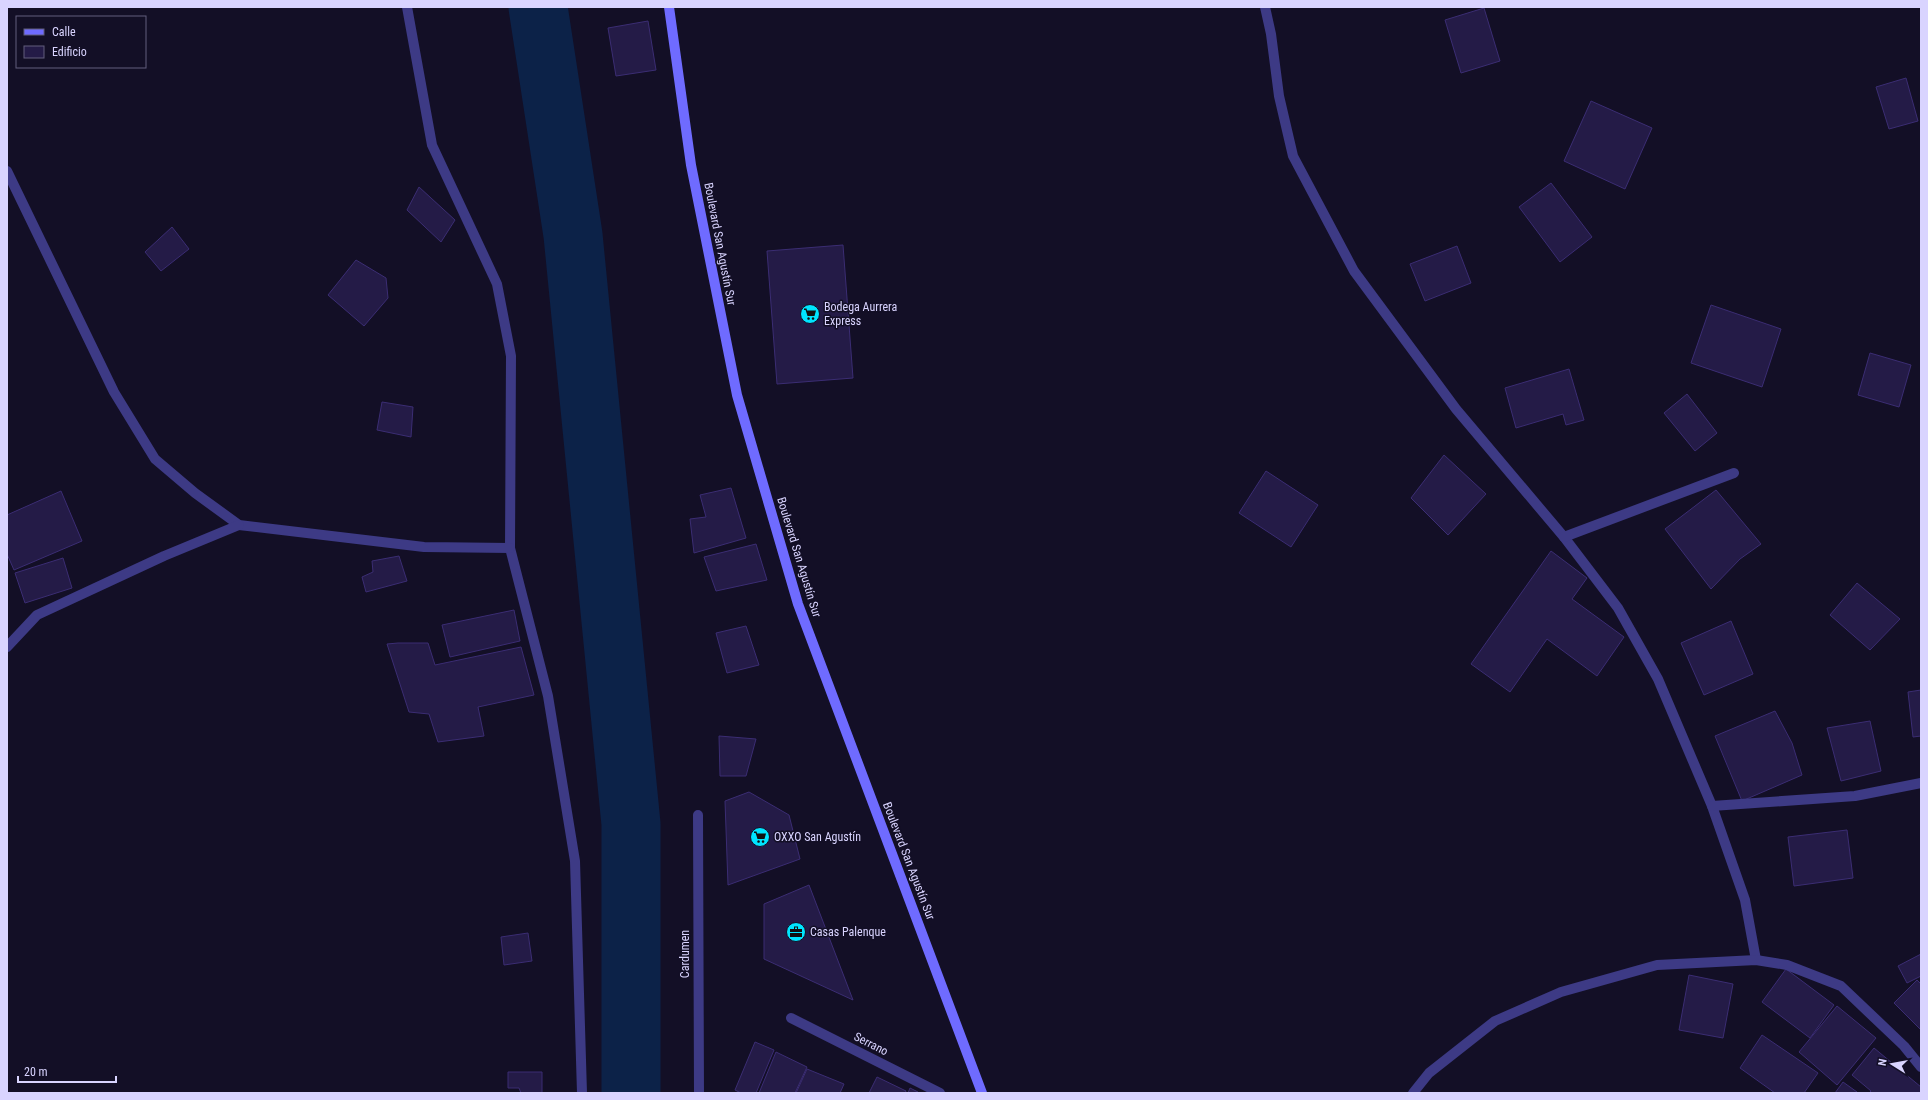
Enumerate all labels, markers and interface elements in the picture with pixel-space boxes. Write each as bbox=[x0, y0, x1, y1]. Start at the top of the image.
legend bbox=[16, 16, 146, 68]
text: Calle bbox=[52, 25, 76, 39]
text: Edificio bbox=[52, 45, 87, 59]
street label: Boulevard San Agustín Sur bbox=[701, 181, 739, 307]
place label: Bodega Aurrera Express bbox=[824, 300, 897, 328]
supermarket icon: Bodega Aurrera Express bbox=[799, 303, 821, 325]
street label: Boulevard San Agustín Sur bbox=[774, 495, 824, 619]
street label: Boulevard San Agustín Sur bbox=[880, 800, 938, 922]
supermarket icon: OXXO San Agustín bbox=[749, 826, 771, 848]
place label: OXXO San Agustín bbox=[774, 830, 861, 844]
office icon: Casas Palenque bbox=[785, 921, 807, 943]
place label: Casas Palenque bbox=[810, 925, 886, 939]
street label: Cardumen bbox=[678, 930, 692, 978]
street label: Serrano bbox=[852, 1029, 890, 1059]
north arrow bbox=[1872, 1044, 1912, 1084]
text: N bbox=[1876, 1057, 1890, 1067]
scale bar bbox=[18, 1058, 116, 1084]
text: 20 m bbox=[24, 1065, 48, 1079]

